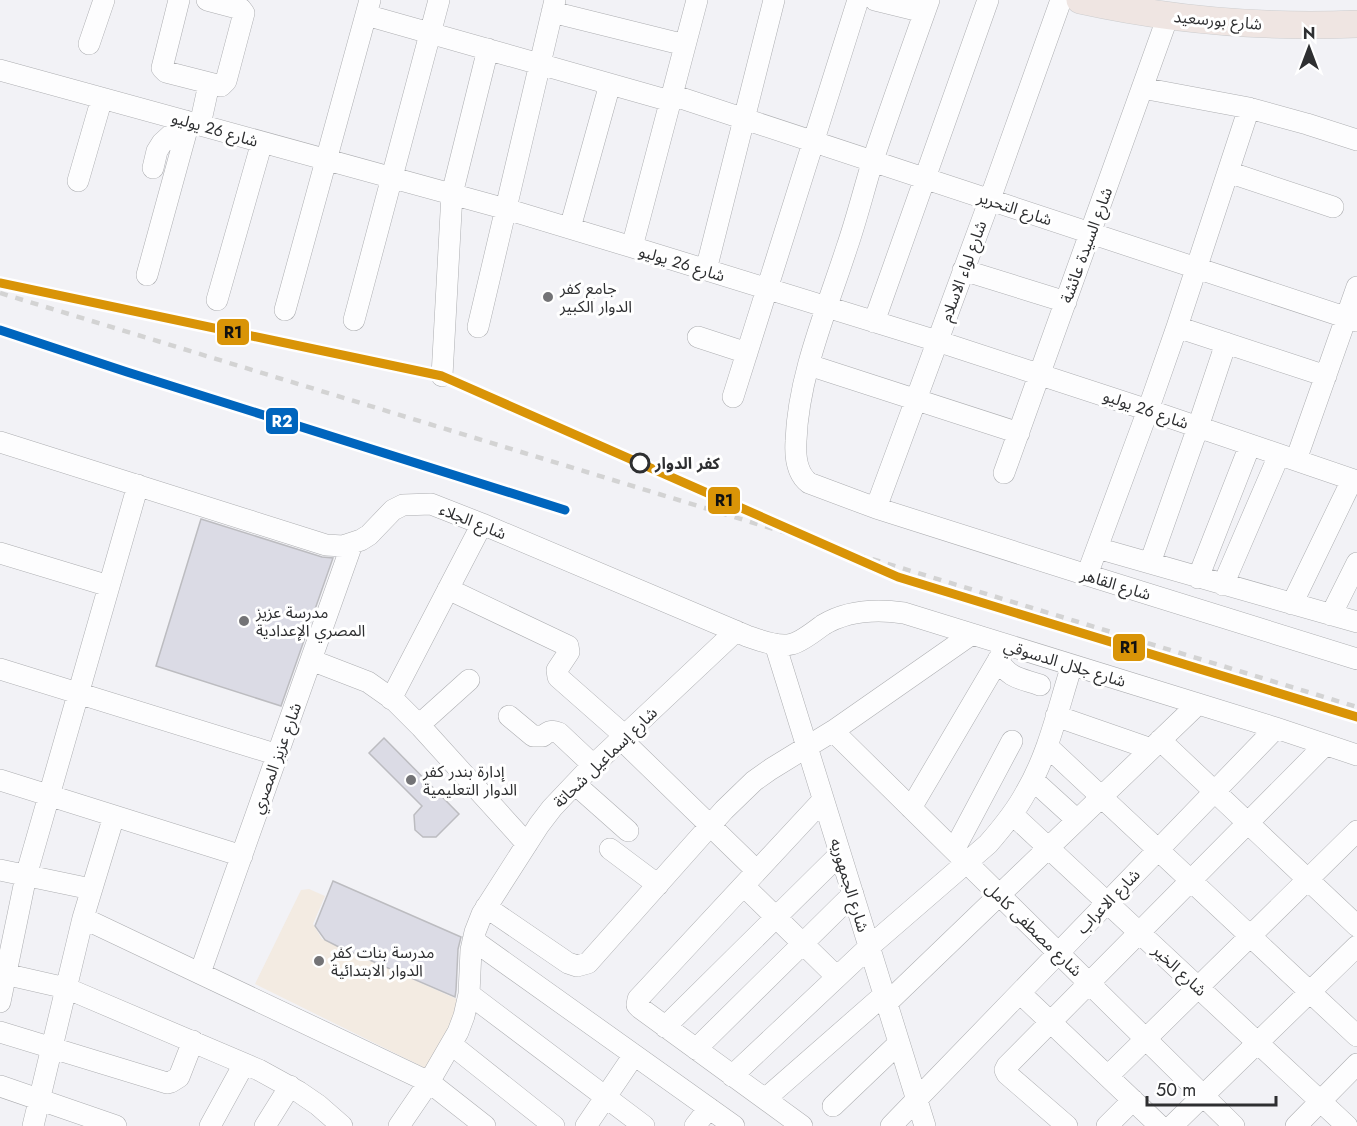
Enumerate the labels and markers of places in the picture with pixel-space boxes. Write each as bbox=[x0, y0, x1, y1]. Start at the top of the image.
place label: جامع كفر الدوار الكبير bbox=[559, 277, 632, 318]
marker: جامع كفر الدوار الكبير bbox=[541, 290, 555, 304]
place label: كفر الدوار bbox=[654, 452, 721, 475]
marker: كفر الدوار bbox=[630, 453, 650, 473]
place label: مدرسة عزيز المصري الإعدادية bbox=[255, 601, 365, 643]
marker: مدرسة عزيز المصري الإعدادية bbox=[237, 614, 251, 628]
place label: إدارة بندر كفر الدوار التعليمية bbox=[422, 760, 517, 801]
marker: إدارة بندر كفر الدوار التعليمية bbox=[404, 773, 418, 787]
place label: مدرسة بنات كفر الدوار الابتدائية bbox=[330, 941, 434, 982]
marker: مدرسة بنات كفر الدوار الابتدائية bbox=[312, 954, 326, 968]

